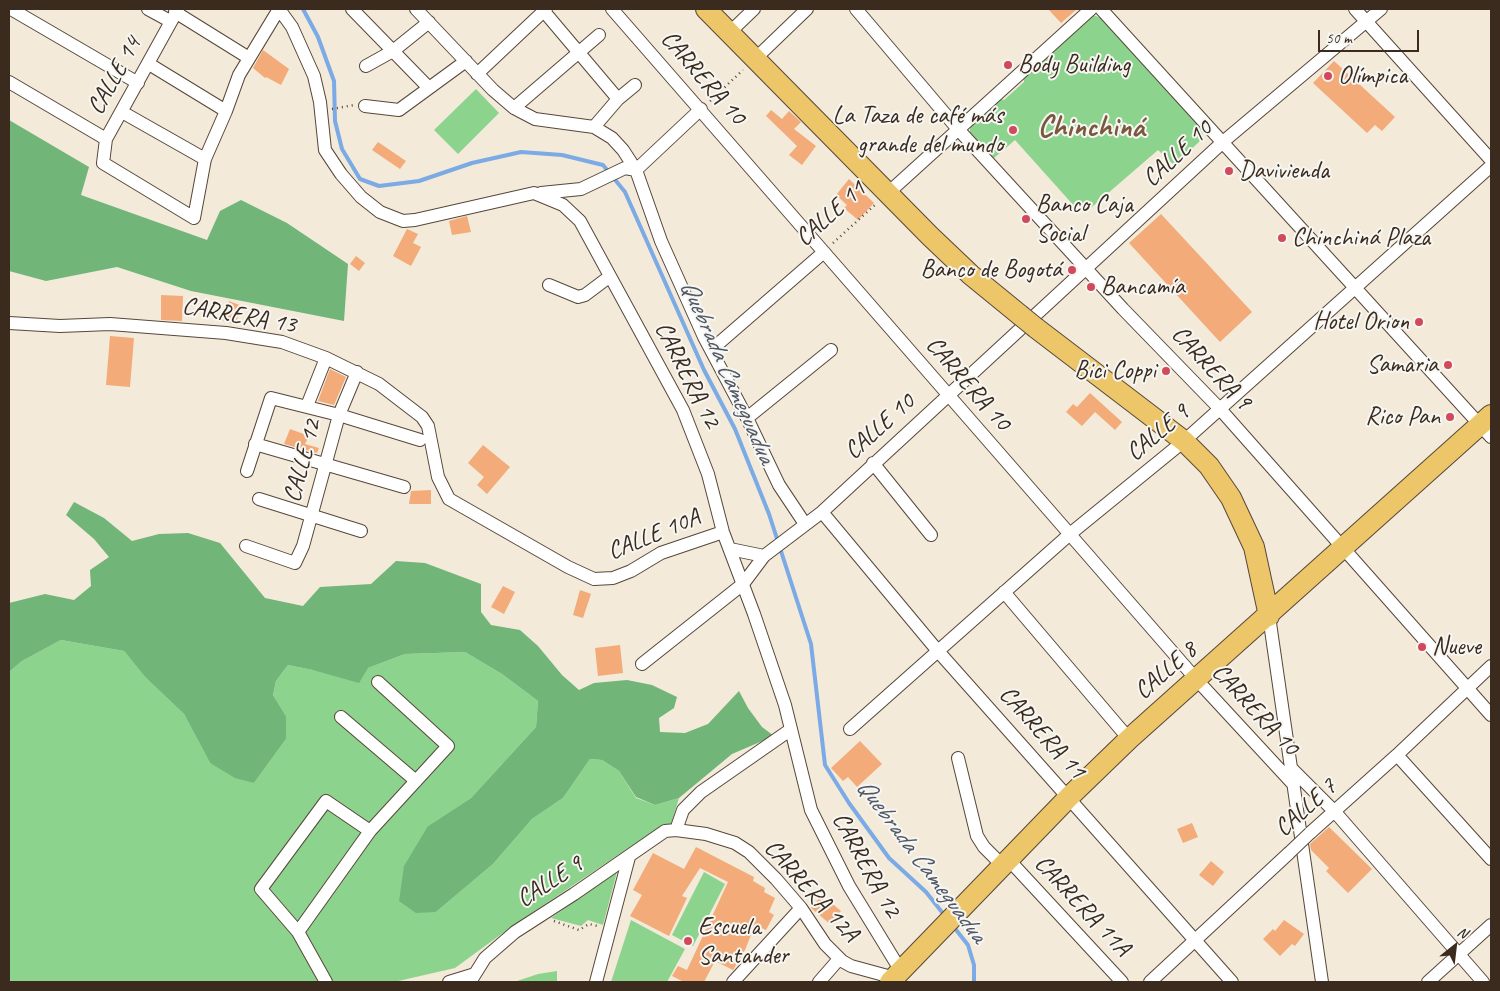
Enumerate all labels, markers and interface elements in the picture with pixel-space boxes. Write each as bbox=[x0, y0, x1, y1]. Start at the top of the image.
scale bar bbox=[1320, 20, 1421, 52]
street label: CARRERA 10 bbox=[654, 25, 752, 131]
text: 50 m bbox=[1326, 29, 1352, 48]
street label: CALLE 14 bbox=[81, 32, 149, 120]
place label: Body Building bbox=[1018, 50, 1130, 80]
marker: Body Building bbox=[1002, 59, 1014, 71]
place label: Olímpica bbox=[1338, 61, 1407, 91]
marker: Olímpica bbox=[1322, 70, 1334, 82]
place label: La Taza de café más grande del mundo bbox=[833, 101, 1003, 160]
district label: Chinchiná bbox=[1038, 110, 1144, 146]
street label: CALLE 10 bbox=[1137, 114, 1219, 194]
marker: La Taza de café más grande del mundo bbox=[1007, 124, 1019, 136]
place label: Davivienda bbox=[1239, 156, 1329, 186]
marker: Davivienda bbox=[1223, 165, 1235, 177]
street label: CALLE 11 bbox=[790, 175, 872, 253]
place label: Banco Caja Social bbox=[1036, 190, 1133, 249]
marker: Banco Caja Social bbox=[1020, 213, 1032, 225]
place label: Chinchiná Plaza bbox=[1292, 223, 1430, 253]
marker: Chinchiná Plaza bbox=[1276, 232, 1288, 244]
place label: Banco de Bogotá bbox=[920, 255, 1062, 285]
marker: Banco de Bogotá bbox=[1066, 264, 1078, 276]
place label: Bancamía bbox=[1101, 272, 1185, 302]
water label: Quebrada Cameguadua bbox=[673, 275, 781, 469]
marker: Bancamía bbox=[1085, 281, 1097, 293]
street label: CARRERA 13 bbox=[180, 291, 298, 341]
place label: Hotel Orion bbox=[1313, 307, 1409, 337]
marker: Hotel Orion bbox=[1413, 316, 1425, 328]
street label: CARRERA 12 bbox=[647, 317, 727, 433]
street label: CARRERA 9 bbox=[1165, 320, 1257, 416]
street label: CARRERA 10 bbox=[919, 331, 1017, 437]
place label: Samaria bbox=[1367, 350, 1438, 380]
place label: Bici Coppi bbox=[1074, 356, 1156, 386]
marker: Samaria bbox=[1442, 359, 1454, 371]
marker: Bici Coppi bbox=[1160, 365, 1172, 377]
street label: CALLE 10 bbox=[839, 388, 921, 466]
street label: CALLE 9 bbox=[1120, 398, 1196, 468]
place label: Rico Pan bbox=[1365, 402, 1440, 432]
marker: Rico Pan bbox=[1444, 411, 1456, 423]
street label: CALLE 12 bbox=[278, 416, 328, 506]
street label: CALLE 10A bbox=[603, 503, 705, 567]
place label: Nueve bbox=[1432, 632, 1481, 662]
street label: CALLE 8 bbox=[1129, 636, 1203, 706]
marker: Nueve bbox=[1416, 641, 1428, 653]
street label: CARRERA 10 bbox=[1205, 658, 1305, 762]
street label: CARRERA 11 bbox=[992, 680, 1092, 786]
street label: CALLE 7 bbox=[1269, 772, 1343, 844]
water label: Quebrada Cameguadua bbox=[849, 773, 993, 949]
street label: CARRERA 12 bbox=[825, 807, 907, 923]
street label: CARRERA 12A bbox=[757, 833, 865, 949]
street label: CALLE 9 bbox=[511, 849, 589, 915]
street label: CARRERA 11A bbox=[1027, 849, 1137, 963]
place label: Escuela Santander bbox=[698, 912, 789, 971]
north arrow bbox=[1430, 921, 1480, 971]
text: N bbox=[1455, 923, 1470, 942]
marker: Escuela Santander bbox=[682, 935, 694, 947]

